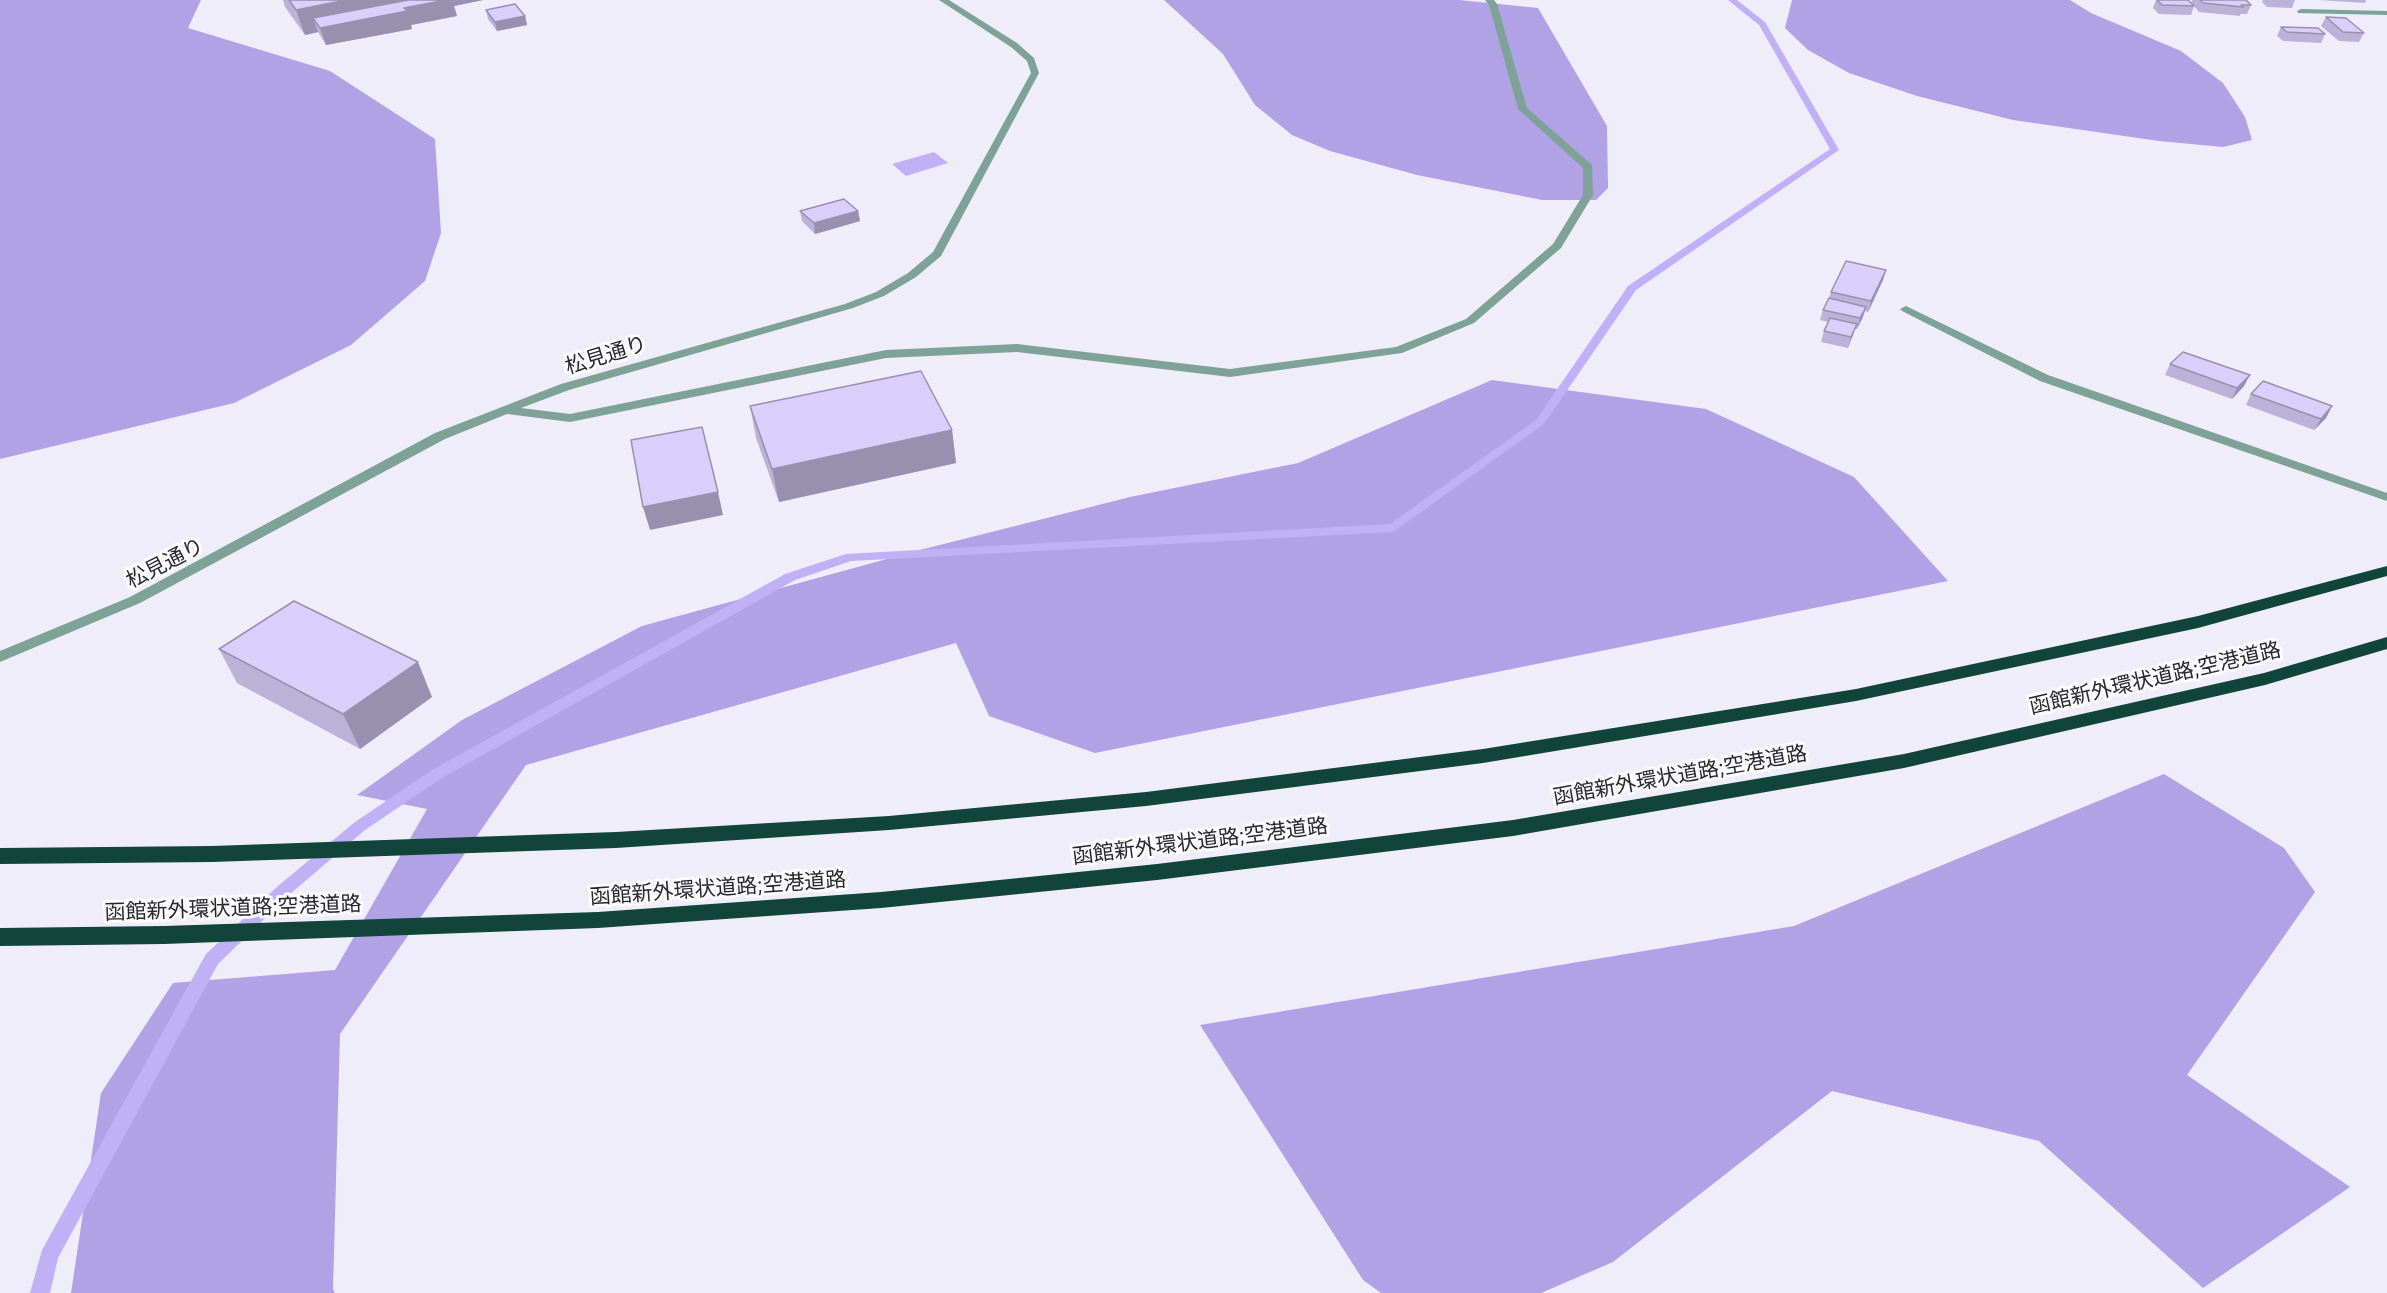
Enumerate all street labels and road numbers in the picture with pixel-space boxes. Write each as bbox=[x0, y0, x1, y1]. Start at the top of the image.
street label: 松見通り bbox=[562, 331, 650, 379]
street label: 松見通り bbox=[122, 533, 208, 593]
street label: 函館新外環状道路;空港道路 bbox=[2027, 637, 2283, 719]
street label: 函館新外環状道路;空港道路 bbox=[1551, 740, 1809, 810]
street label: 函館新外環状道路;空港道路 bbox=[1071, 813, 1329, 869]
street label: 函館新外環状道路;空港道路 bbox=[589, 866, 847, 910]
street label: 函館新外環状道路;空港道路 bbox=[104, 891, 362, 925]

